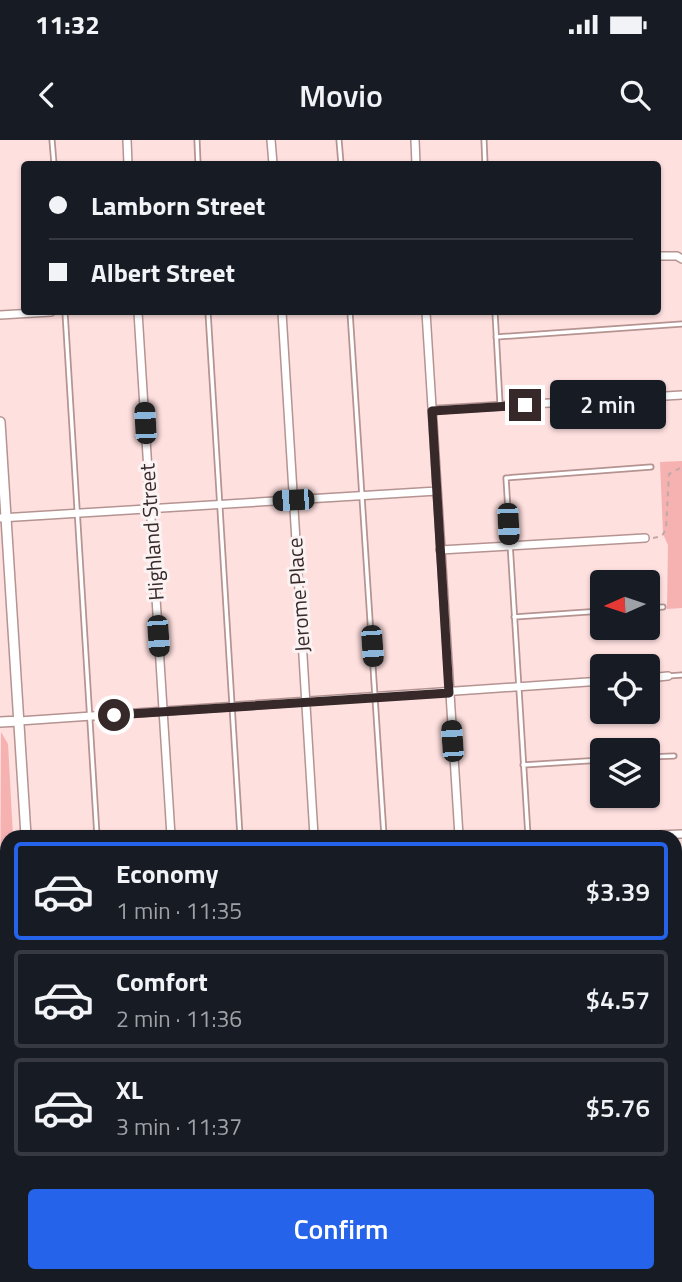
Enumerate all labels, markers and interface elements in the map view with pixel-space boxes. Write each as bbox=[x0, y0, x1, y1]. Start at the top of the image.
text: 11:32 bbox=[35, 5, 100, 44]
text: Movio bbox=[299, 71, 383, 119]
icon: back bbox=[28, 76, 66, 114]
icon: search bbox=[616, 76, 654, 114]
text: Lamborn Street bbox=[91, 186, 265, 225]
text: Albert Street bbox=[91, 253, 235, 292]
callout: 2 min bbox=[550, 380, 665, 430]
text: 2 min bbox=[580, 387, 636, 422]
route end bbox=[509, 389, 541, 421]
car bbox=[134, 401, 157, 445]
street label: Highland Street bbox=[130, 462, 172, 602]
car bbox=[272, 488, 315, 512]
car bbox=[497, 502, 520, 546]
street label: Jerome Place bbox=[278, 537, 318, 654]
north arrow bbox=[590, 570, 660, 640]
map controls bbox=[590, 570, 660, 808]
car bbox=[147, 614, 170, 658]
car bbox=[361, 624, 384, 668]
button: locate bbox=[590, 654, 660, 724]
route start bbox=[98, 699, 130, 731]
car bbox=[441, 719, 464, 763]
button: layers bbox=[590, 738, 660, 808]
text: Economy bbox=[116, 854, 218, 893]
icon: car bbox=[32, 860, 95, 923]
text: $3.39 bbox=[586, 872, 650, 911]
text: 1 min · 11:35 bbox=[116, 893, 242, 928]
text: Comfort bbox=[116, 962, 208, 1001]
icon: car bbox=[32, 968, 95, 1031]
text: $4.57 bbox=[586, 980, 650, 1019]
text: 2 min · 11:36 bbox=[116, 1001, 242, 1036]
text: XL bbox=[116, 1070, 143, 1109]
icon: car bbox=[32, 1076, 95, 1139]
text: $5.76 bbox=[586, 1088, 650, 1127]
text: 3 min · 11:37 bbox=[116, 1109, 242, 1144]
button: Confirm bbox=[28, 1189, 654, 1269]

